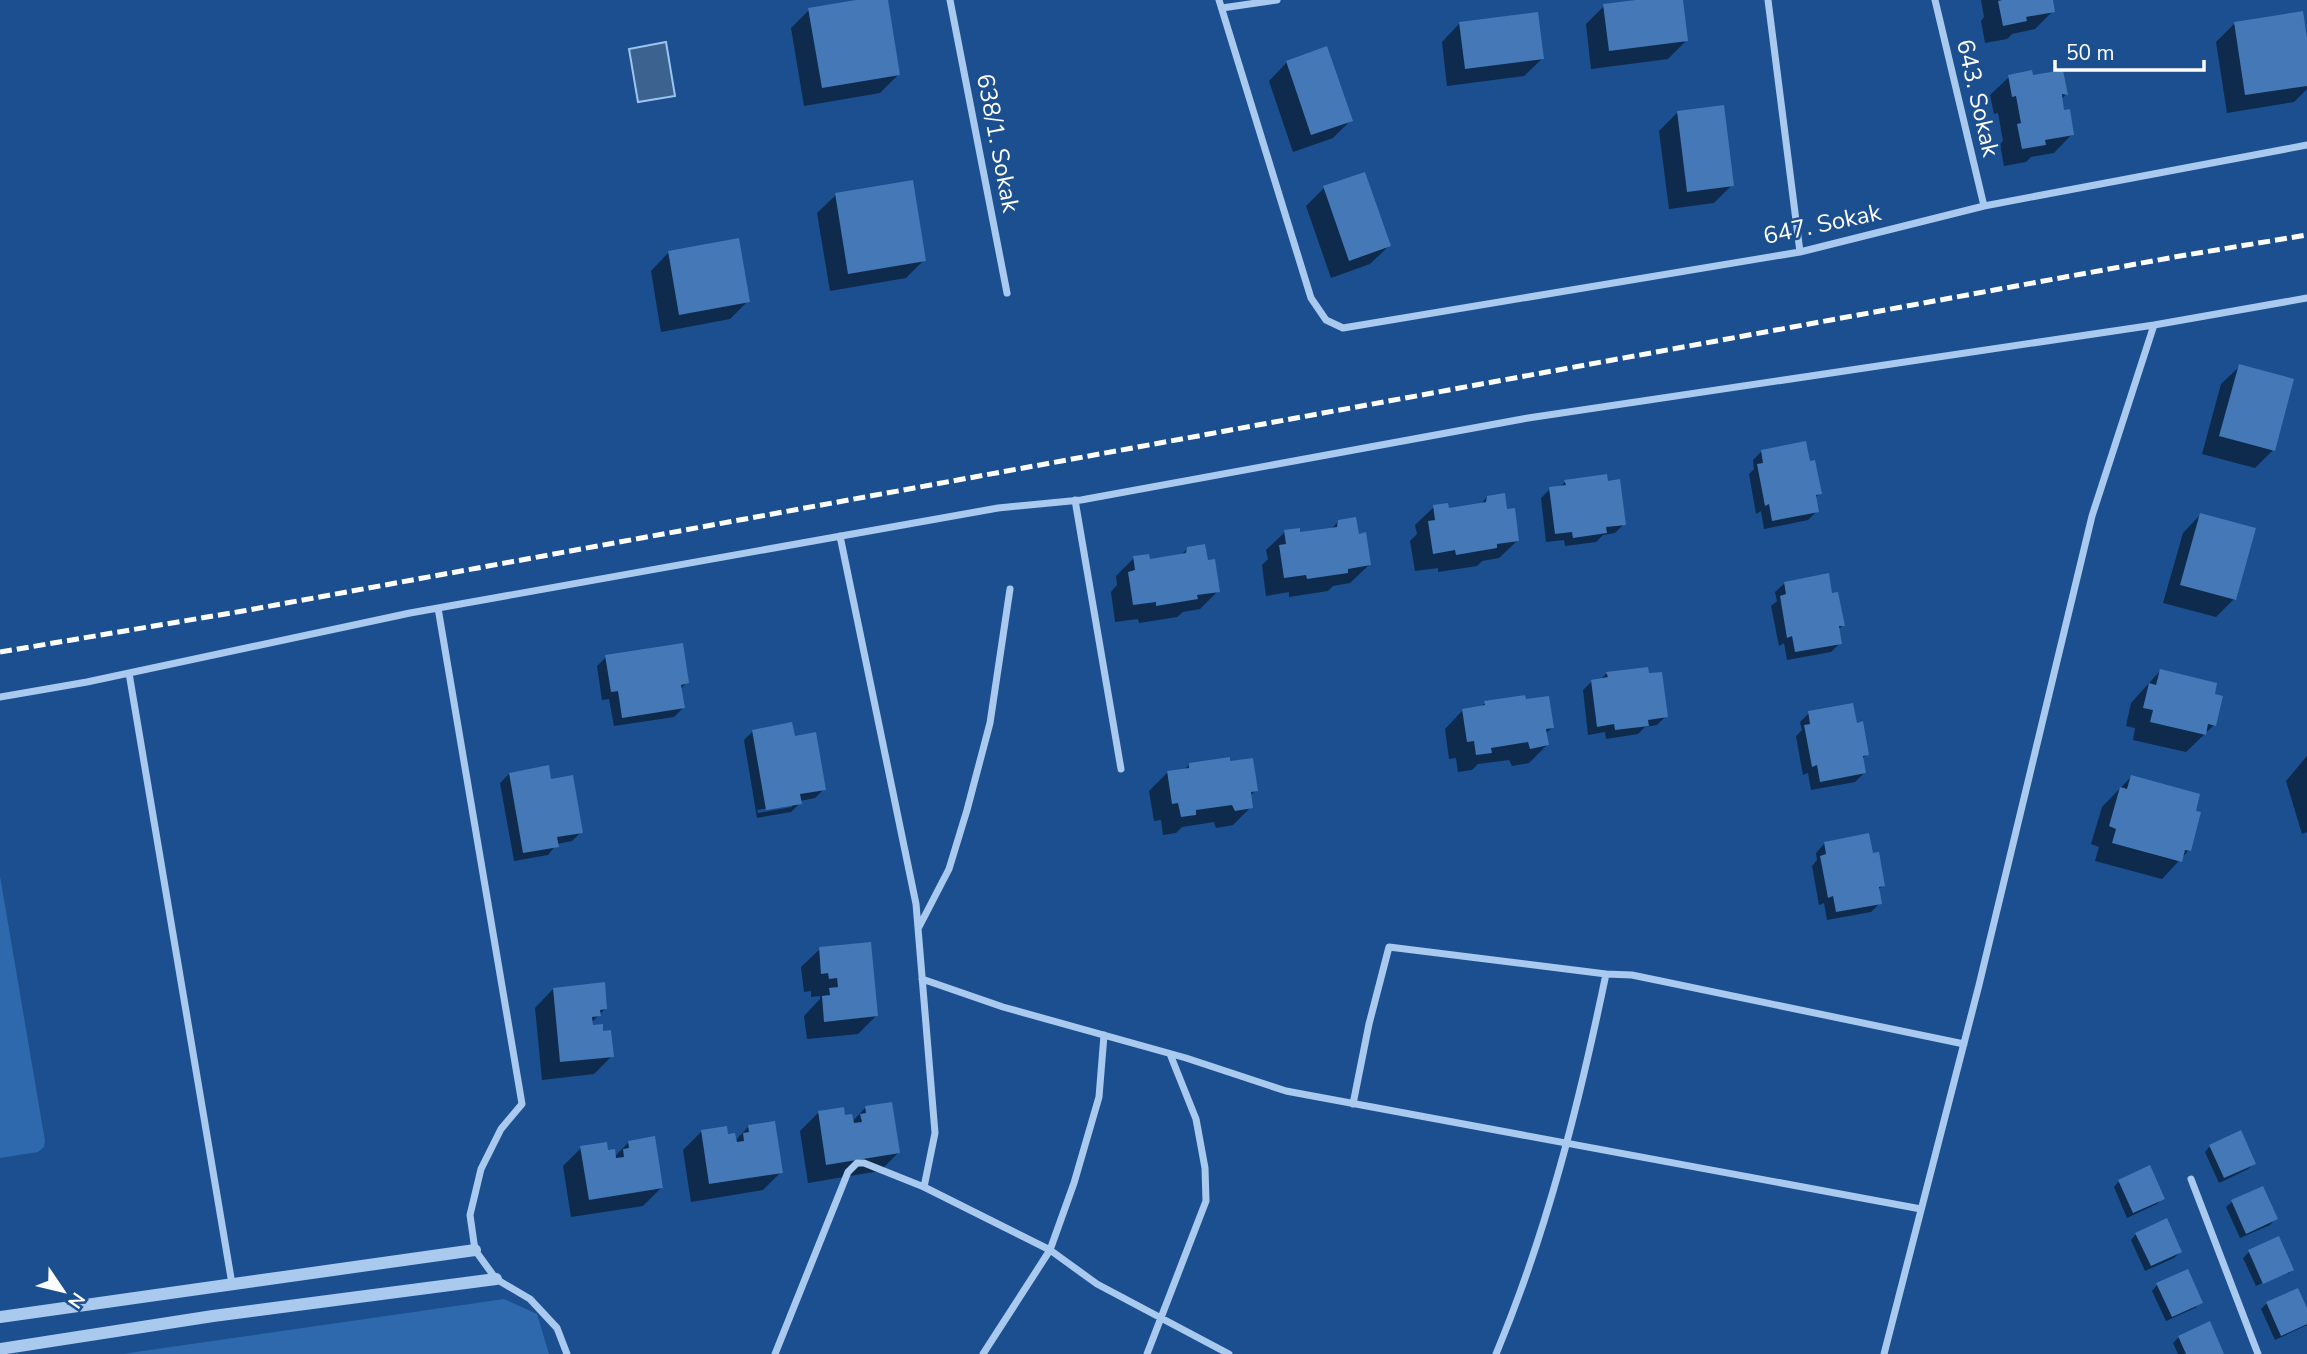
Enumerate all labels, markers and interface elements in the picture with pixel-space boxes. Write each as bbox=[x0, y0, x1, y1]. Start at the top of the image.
scale bar bbox=[2055, 28, 2204, 72]
street label: 643. Sokak bbox=[1949, 36, 2007, 161]
text: 50 m bbox=[2066, 39, 2115, 67]
street label: 638/1. Sokak bbox=[969, 71, 1027, 216]
street label: 647. Sokak bbox=[1760, 196, 1885, 252]
north arrow bbox=[28, 1256, 98, 1326]
text: N bbox=[61, 1287, 91, 1313]

